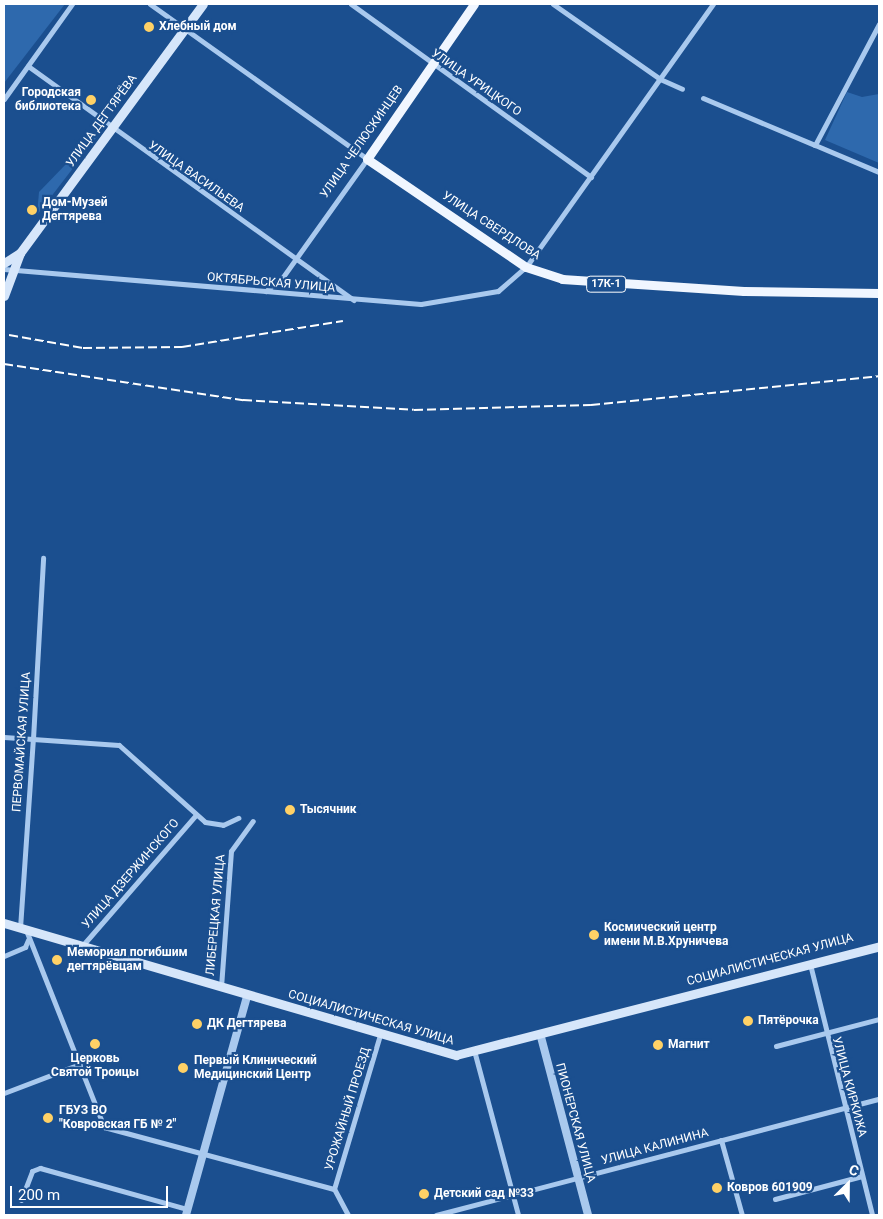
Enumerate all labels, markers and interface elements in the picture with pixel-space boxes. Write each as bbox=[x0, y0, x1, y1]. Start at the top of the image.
place label: Хлебный дом bbox=[159, 20, 237, 34]
marker: Хлебный дом bbox=[143, 21, 155, 33]
street label: УЛИЦА УРИЦКОГО bbox=[428, 46, 524, 120]
street label: УЛИЦА ДЕГТЯРЁВА bbox=[64, 72, 140, 170]
street label: УЛИЦА ЧЕЛЮСКИНЦЕВ bbox=[318, 83, 406, 201]
place label: Городская библиотека bbox=[15, 86, 81, 114]
marker: Городская библиотека bbox=[85, 94, 97, 106]
street label: УЛИЦА ВАСИЛЬЕВА bbox=[145, 138, 247, 216]
street label: УЛИЦА СВЕРДЛОВА bbox=[439, 189, 543, 263]
place label: Дом-Музей Дегтярева bbox=[42, 196, 108, 224]
marker: Дом-Музей Дегтярева bbox=[26, 204, 38, 216]
street label: ОКТЯБРЬСКАЯ УЛИЦА bbox=[206, 270, 336, 296]
road number: 17К-1 bbox=[586, 276, 626, 292]
street label: ПЕРВОМАЙСКАЯ УЛИЦА bbox=[10, 671, 34, 813]
place label: Тысячник bbox=[300, 803, 357, 817]
marker: Тысячник bbox=[284, 804, 296, 816]
street label: УЛИЦА ДЗЕРЖИНСКОГО bbox=[79, 816, 183, 932]
street label: ЛИБЕРЕЦКАЯ УЛИЦА bbox=[204, 854, 228, 976]
place label: Космический центр имени М.В.Хруничева bbox=[604, 921, 728, 949]
marker: Космический центр имени М.В.Хруничева bbox=[588, 929, 600, 941]
street label: СОЦИАЛИСТИЧЕСКАЯ УЛИЦА bbox=[685, 931, 855, 989]
place label: Мемориал погибшим дегтярёвцам bbox=[67, 946, 188, 974]
marker: Мемориал погибшим дегтярёвцам bbox=[51, 954, 63, 966]
street label: СОЦИАЛИСТИЧЕСКАЯ УЛИЦА bbox=[286, 987, 456, 1049]
place label: Пятёрочка bbox=[758, 1014, 819, 1028]
marker: Пятёрочка bbox=[742, 1015, 754, 1027]
place label: ДК Дегтярева bbox=[207, 1017, 286, 1031]
marker: ДК Дегтярева bbox=[191, 1018, 203, 1030]
street label: УЛИЦА КИРКИЖА bbox=[829, 1035, 869, 1139]
marker: Церковь Святой Троицы bbox=[89, 1038, 101, 1050]
place label: Магнит bbox=[668, 1038, 710, 1052]
marker: Магнит bbox=[652, 1039, 664, 1051]
street label: УРОЖАЙНЫЙ ПРОЕЗД bbox=[322, 1046, 374, 1172]
place label: Церковь Святой Троицы bbox=[51, 1052, 139, 1080]
place label: Первый Клинический Медицинский Центр bbox=[194, 1054, 317, 1082]
marker: Первый Клинический Медицинский Центр bbox=[176, 1061, 190, 1075]
street label: ПИОНЕРСКАЯ УЛИЦА bbox=[552, 1062, 598, 1184]
place label: ГБУЗ ВО "Ковровская ГБ № 2" bbox=[59, 1104, 176, 1132]
marker: ГБУЗ ВО "Ковровская ГБ № 2" bbox=[41, 1111, 55, 1125]
street label: УЛИЦА КАЛИНИНА bbox=[600, 1126, 710, 1168]
north arrow bbox=[823, 1159, 873, 1209]
text: С bbox=[847, 1161, 861, 1179]
scale bar bbox=[12, 1176, 170, 1208]
place label: Ковров 601909 bbox=[727, 1181, 813, 1195]
marker: Ковров 601909 bbox=[711, 1182, 723, 1194]
text: 200 m bbox=[18, 1186, 60, 1204]
place label: Детский сад №33 bbox=[434, 1187, 534, 1201]
marker: Детский сад №33 bbox=[418, 1188, 430, 1200]

